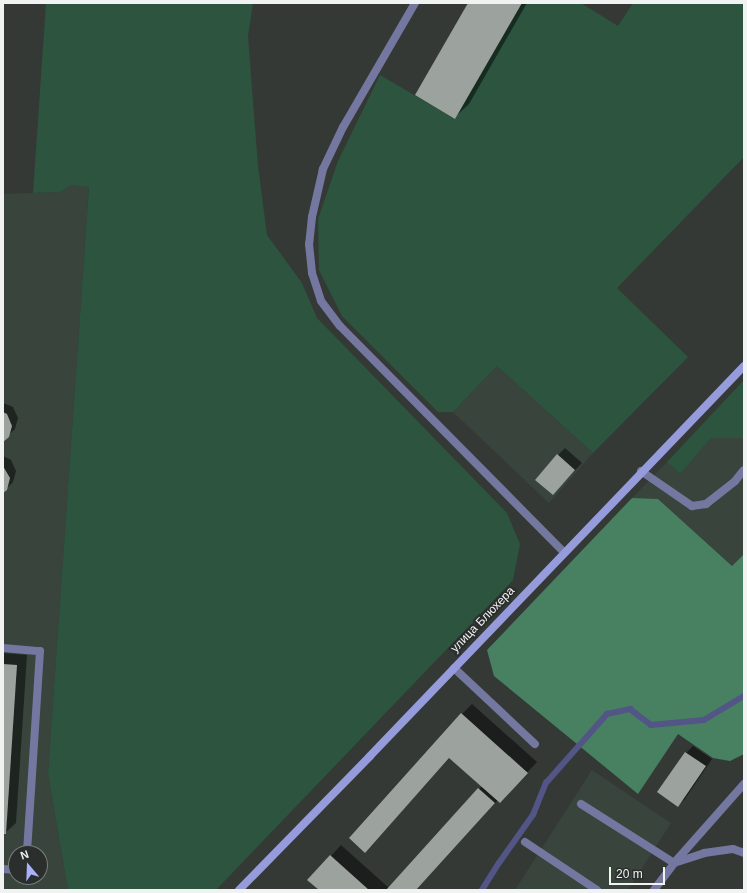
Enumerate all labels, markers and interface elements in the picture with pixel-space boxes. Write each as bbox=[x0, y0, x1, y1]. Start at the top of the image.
street label: улица Блюхера bbox=[448, 584, 518, 656]
north arrow bbox=[8, 845, 48, 885]
text: N bbox=[19, 848, 30, 862]
scale bar bbox=[611, 859, 667, 885]
text: 20 m bbox=[616, 867, 643, 881]

